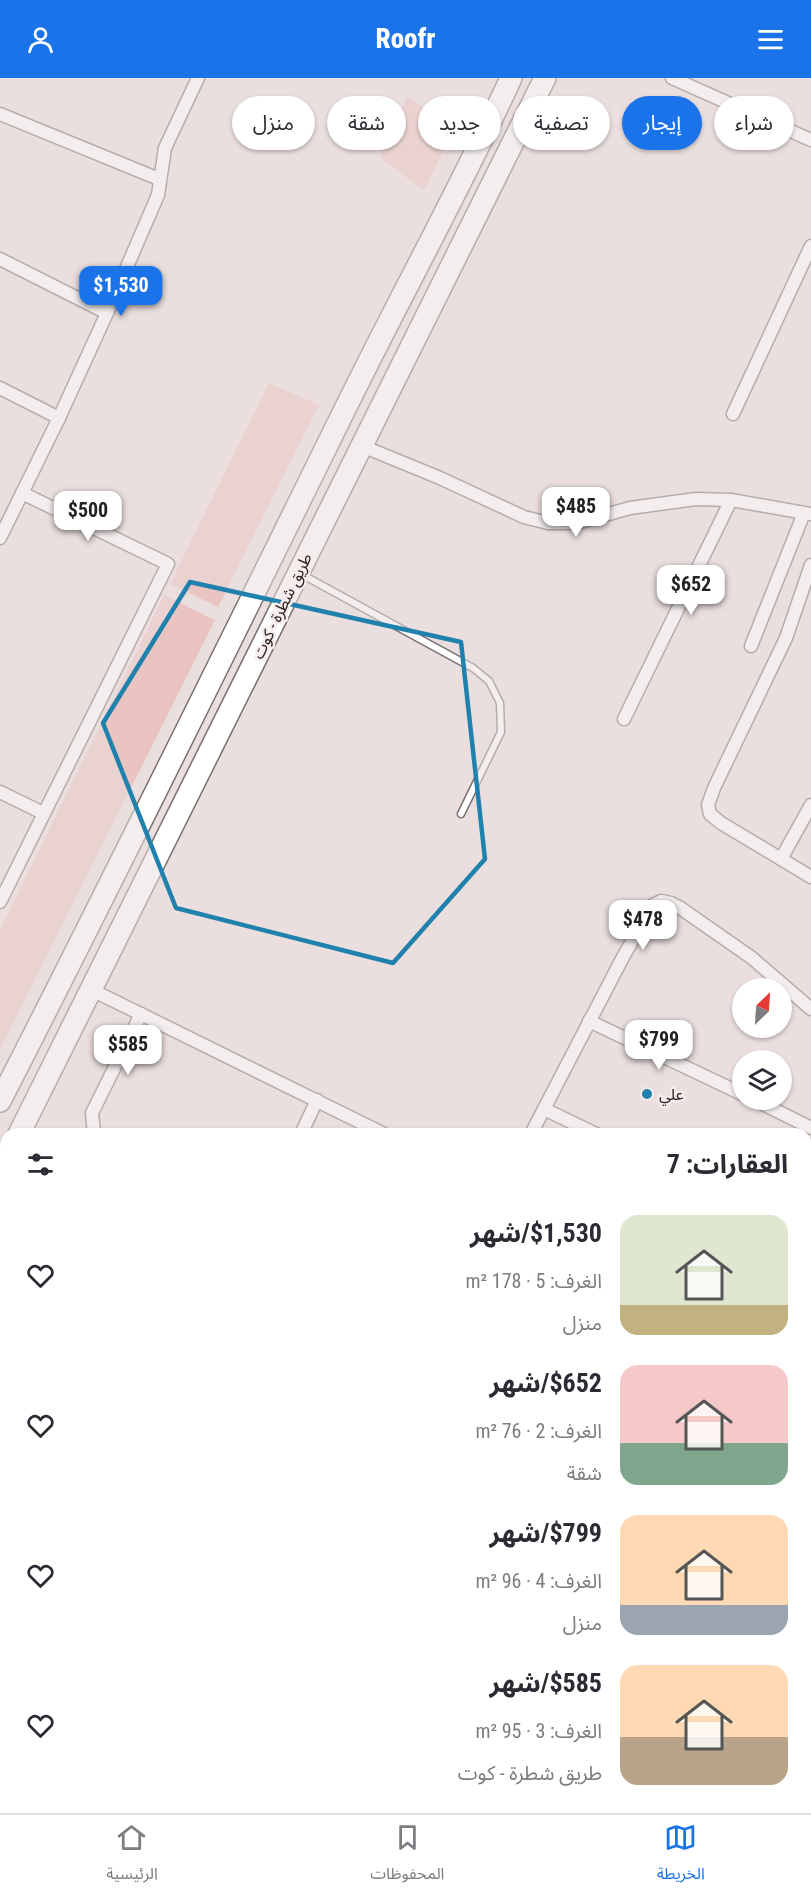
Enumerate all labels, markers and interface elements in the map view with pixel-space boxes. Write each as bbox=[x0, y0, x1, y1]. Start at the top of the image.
icon: person bbox=[24, 23, 57, 56]
text: Roofr bbox=[376, 23, 435, 55]
icon: menu bbox=[754, 23, 787, 56]
chip: منزل bbox=[232, 96, 315, 150]
chip: شقة bbox=[327, 96, 406, 150]
chip: جديد bbox=[418, 96, 501, 150]
chip: تصفية bbox=[513, 96, 610, 150]
chip: إيجار bbox=[622, 96, 702, 150]
chip: شراء bbox=[714, 96, 794, 150]
pin: $1,530 bbox=[72, 266, 170, 317]
text: $1,530 bbox=[93, 273, 149, 297]
pin: $485 bbox=[540, 487, 612, 538]
pin: $500 bbox=[52, 491, 124, 542]
text: $485 bbox=[556, 494, 596, 518]
text: $500 bbox=[68, 498, 108, 522]
street label: طريق شطرة - كوت bbox=[248, 550, 317, 663]
pin: $652 bbox=[655, 565, 727, 616]
text: $652 bbox=[671, 572, 711, 596]
pin: $478 bbox=[607, 900, 679, 951]
text: $478 bbox=[623, 907, 663, 931]
north arrow bbox=[732, 978, 792, 1038]
map controls bbox=[732, 978, 792, 1110]
pin: $799 bbox=[623, 1020, 695, 1071]
pin: $585 bbox=[92, 1025, 164, 1076]
text: $799 bbox=[639, 1027, 679, 1051]
text: $585 bbox=[108, 1032, 148, 1056]
button: layers bbox=[732, 1050, 792, 1110]
place label: علي bbox=[659, 1085, 684, 1106]
marker: علي bbox=[640, 1087, 654, 1101]
icon: filters bbox=[24, 1148, 57, 1181]
text: العقارات: 7 bbox=[667, 1149, 788, 1179]
text: $1,530/شهر bbox=[470, 1218, 602, 1248]
icon: home bbox=[668, 1239, 740, 1311]
icon: heart bbox=[24, 1259, 57, 1292]
text: الغرف: 5 · 178 m² bbox=[466, 1269, 602, 1293]
text: منزل bbox=[563, 1311, 602, 1335]
text: $652/شهر bbox=[490, 1368, 602, 1398]
icon: home bbox=[668, 1389, 740, 1461]
icon: heart bbox=[24, 1409, 57, 1442]
text: الغرف: 2 · 76 m² bbox=[475, 1419, 602, 1443]
text: شقة bbox=[567, 1461, 602, 1485]
text: $799/شهر bbox=[490, 1518, 602, 1548]
icon: home bbox=[668, 1539, 740, 1611]
icon: heart bbox=[24, 1559, 57, 1592]
text: الغرف: 4 · 96 m² bbox=[475, 1569, 602, 1593]
text: منزل bbox=[563, 1611, 602, 1635]
text: $585/شهر bbox=[490, 1668, 602, 1698]
icon: home bbox=[668, 1689, 740, 1761]
icon: heart bbox=[24, 1709, 57, 1742]
text: الغرف: 3 · 95 m² bbox=[475, 1719, 602, 1743]
text: طريق شطرة - كوت bbox=[458, 1761, 602, 1785]
tab: الرئيسية bbox=[106, 1821, 158, 1891]
tab: المحفوظات bbox=[370, 1821, 444, 1891]
tab: الخريطة bbox=[657, 1821, 705, 1891]

